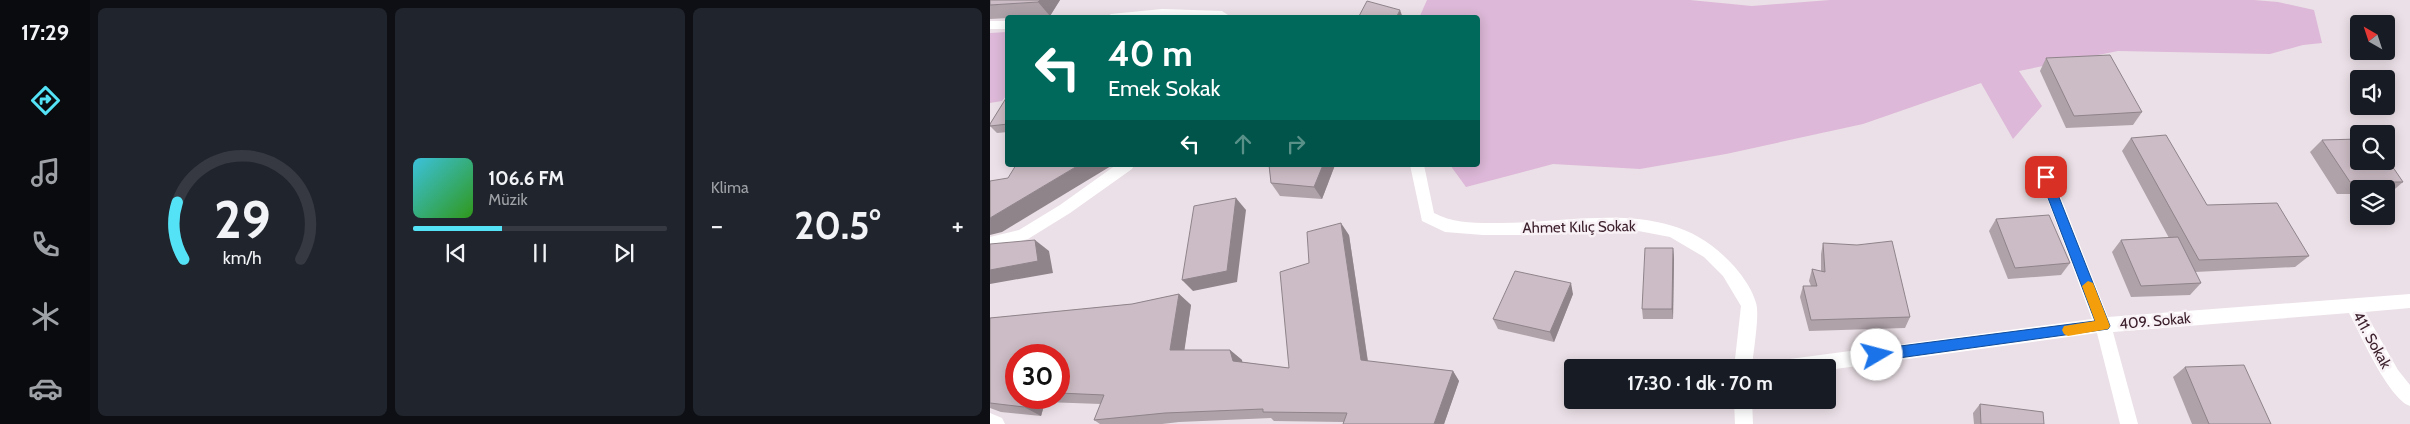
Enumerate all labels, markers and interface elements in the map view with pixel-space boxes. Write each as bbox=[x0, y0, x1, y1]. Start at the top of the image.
north arrow bbox=[2350, 15, 2395, 60]
map controls bbox=[2350, 15, 2395, 225]
text: 17:29 bbox=[21, 19, 69, 46]
text: 40 m bbox=[1108, 32, 1193, 75]
icon: left bbox=[1025, 35, 1090, 100]
button: sound bbox=[2350, 70, 2395, 115]
text: Emek Sokak bbox=[1108, 75, 1220, 102]
icon: directions bbox=[28, 83, 63, 118]
button: search bbox=[2350, 125, 2395, 170]
icon: left bbox=[1176, 130, 1204, 158]
icon: ahead bbox=[1229, 130, 1257, 158]
icon: right bbox=[1282, 130, 1310, 158]
icon: music bbox=[28, 155, 63, 190]
pin bbox=[2025, 156, 2067, 198]
icon: arrive bbox=[2032, 163, 2060, 191]
text: 106.6 FM bbox=[488, 167, 564, 190]
text: Klima bbox=[711, 178, 749, 197]
button: layers bbox=[2350, 180, 2395, 225]
text: 29 bbox=[214, 188, 271, 251]
text: Müzik bbox=[488, 190, 528, 209]
text: 20.5° bbox=[794, 202, 881, 249]
text: − bbox=[711, 208, 723, 242]
text: + bbox=[952, 208, 964, 242]
street label: Ahmet Kılıç Sokak bbox=[1522, 217, 1636, 237]
icon: phone bbox=[28, 227, 63, 262]
icon: previous bbox=[442, 239, 470, 267]
icon: pause bbox=[526, 239, 554, 267]
icon: next bbox=[610, 239, 638, 267]
text: km/h bbox=[223, 247, 262, 268]
icon: climate bbox=[28, 299, 63, 334]
street label: 411. Sokak bbox=[2349, 308, 2395, 372]
street label: 409. Sokak bbox=[2119, 309, 2192, 333]
position arrow bbox=[1850, 328, 1902, 380]
speed limit sign: 30 bbox=[1005, 344, 1070, 409]
icon: car bbox=[28, 371, 63, 406]
text: 17:30 · 1 dk · 70 m bbox=[1627, 372, 1773, 395]

